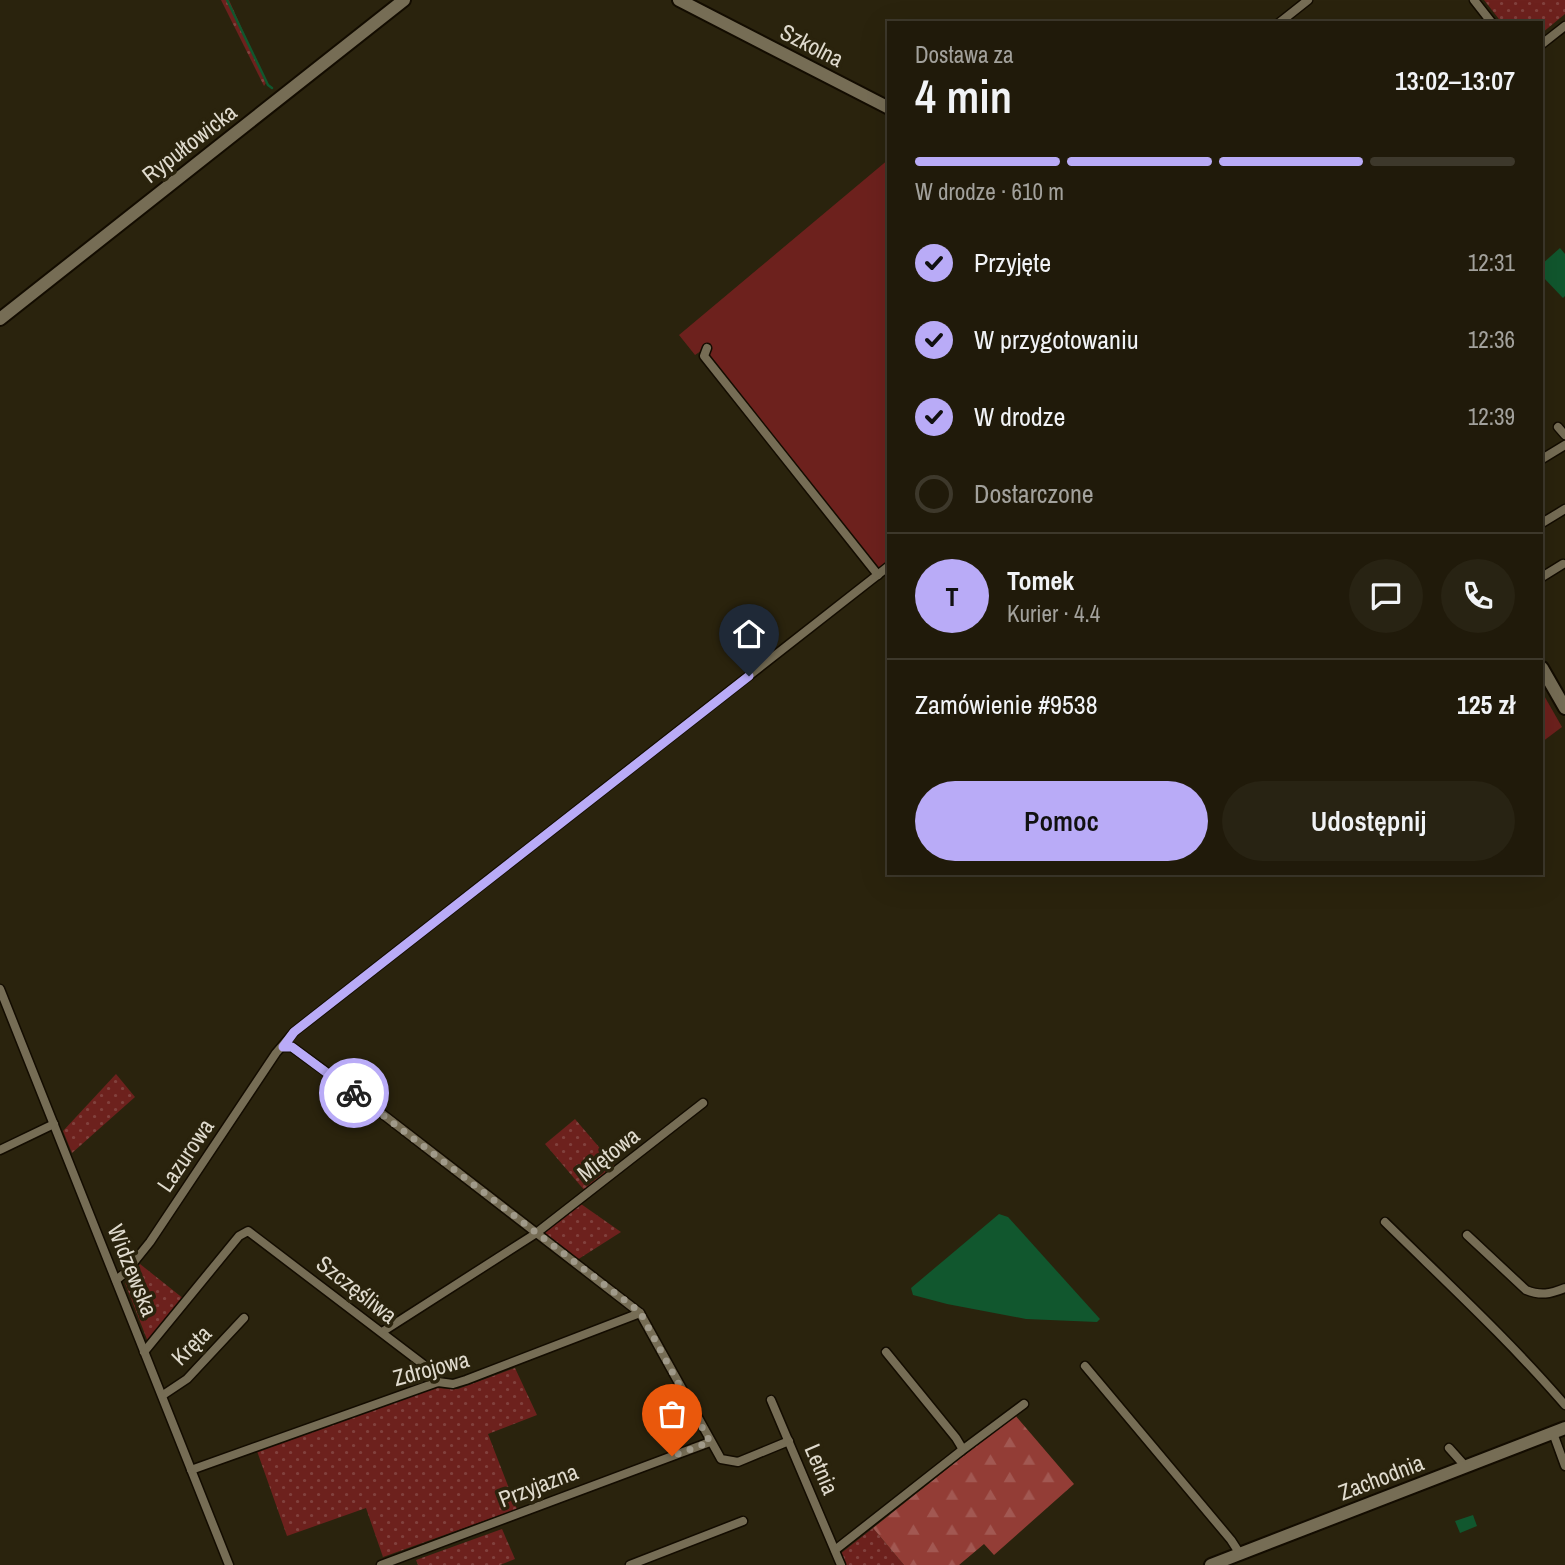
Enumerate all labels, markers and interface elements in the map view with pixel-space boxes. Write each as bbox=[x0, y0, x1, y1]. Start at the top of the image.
street label: Szkolna bbox=[775, 16, 849, 74]
text: Dostawa za bbox=[915, 39, 1014, 70]
text: 13:02–13:07 bbox=[1395, 63, 1515, 98]
text: 4 min bbox=[915, 65, 1012, 127]
street label: Rypułtowicka bbox=[135, 96, 243, 190]
text: W drodze · 610 m bbox=[915, 176, 1064, 207]
icon: check bbox=[915, 244, 953, 282]
text: Przyjęte bbox=[974, 245, 1051, 280]
text: 12:31 bbox=[1468, 247, 1515, 278]
icon: check bbox=[915, 321, 953, 359]
text: W przygotowaniu bbox=[974, 322, 1139, 357]
text: 12:36 bbox=[1468, 324, 1515, 355]
icon: check bbox=[915, 398, 953, 436]
text: W drodze bbox=[974, 399, 1065, 434]
text: 12:39 bbox=[1468, 401, 1515, 432]
text: Dostarczone bbox=[974, 476, 1094, 511]
button: chat bbox=[1349, 559, 1423, 633]
button: phone bbox=[1441, 559, 1515, 633]
text: Tomek bbox=[1007, 563, 1074, 598]
text: T bbox=[945, 579, 959, 614]
text: Kurier · 4.4 bbox=[1007, 598, 1100, 629]
pin bbox=[719, 604, 779, 676]
icon: home bbox=[730, 615, 768, 653]
text: Zamówienie #9538 bbox=[915, 687, 1098, 722]
text: 125 zł bbox=[1457, 687, 1515, 722]
button: Pomoc bbox=[915, 781, 1208, 861]
button: Udostępnij bbox=[1222, 781, 1515, 861]
courier bbox=[319, 1058, 389, 1128]
icon: bike bbox=[335, 1074, 373, 1112]
street label: Lazurowa bbox=[149, 1112, 221, 1198]
street label: Miętowa bbox=[570, 1120, 646, 1188]
street label: Widzewska bbox=[101, 1219, 166, 1321]
street label: Szczęśliwa bbox=[310, 1248, 404, 1331]
street label: Kręta bbox=[164, 1318, 218, 1372]
street label: Zdrojowa bbox=[390, 1343, 473, 1393]
pin bbox=[642, 1384, 702, 1456]
icon: bag bbox=[653, 1395, 691, 1433]
street label: Letnia bbox=[797, 1439, 847, 1500]
street label: Zachodnia bbox=[1334, 1446, 1429, 1507]
street label: Przyjazna bbox=[494, 1456, 583, 1514]

